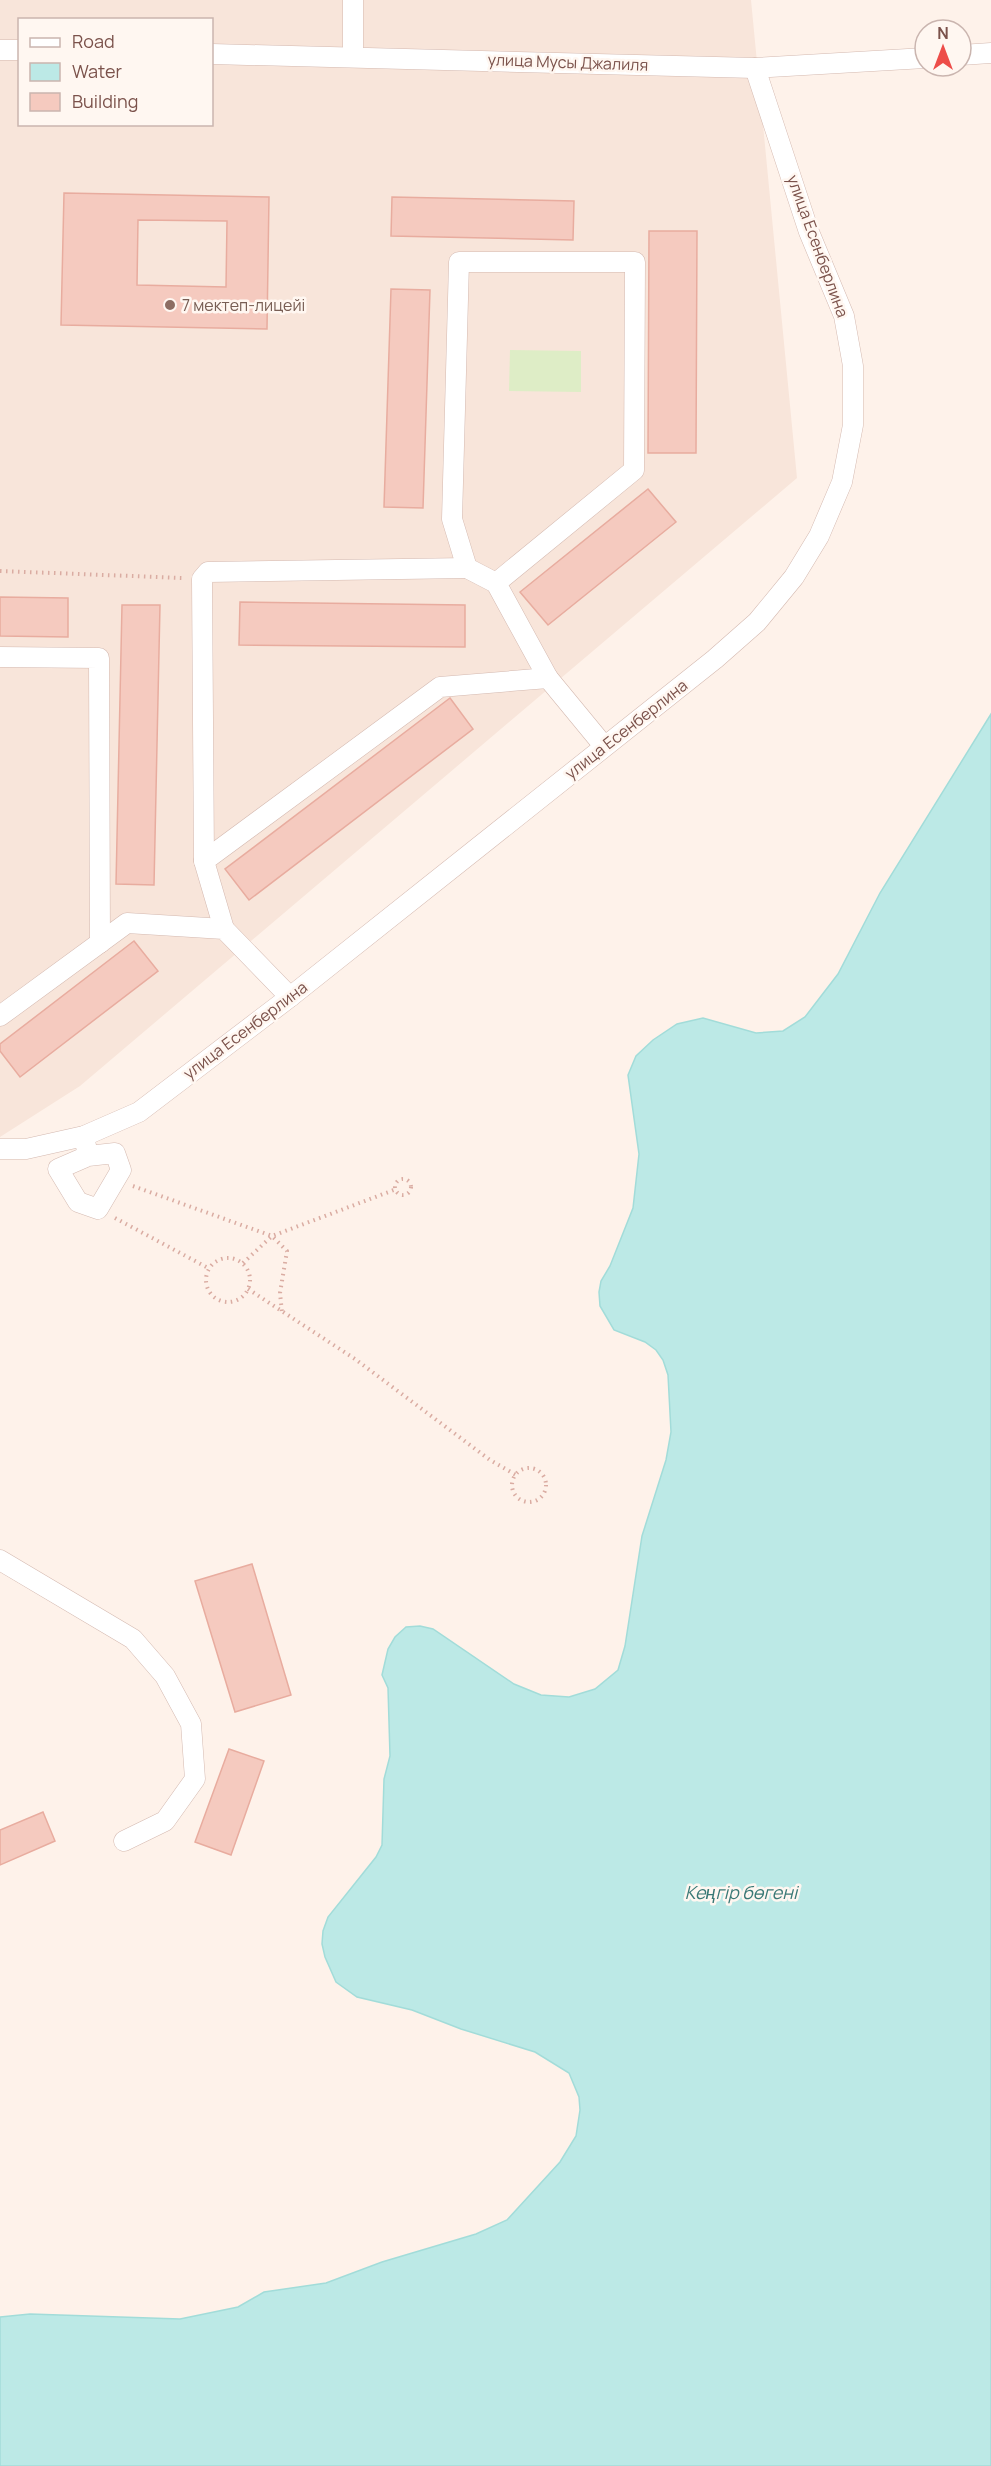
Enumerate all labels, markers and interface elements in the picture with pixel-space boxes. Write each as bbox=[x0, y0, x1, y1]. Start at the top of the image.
legend bbox=[18, 18, 213, 126]
north arrow bbox=[913, 18, 973, 78]
text: N bbox=[937, 22, 949, 44]
text: Road bbox=[72, 29, 115, 53]
street label: улица Мусы Джалиля bbox=[487, 48, 649, 76]
text: Water bbox=[72, 59, 122, 83]
text: Building bbox=[72, 89, 138, 113]
street label: улица Есенберлина bbox=[782, 172, 854, 320]
place label: 7 мектеп-лицейі bbox=[182, 294, 305, 316]
marker: 7 мектеп-лицейі bbox=[163, 298, 177, 312]
street label: улица Есенберлина bbox=[560, 674, 692, 784]
street label: улица Есенберлина bbox=[178, 976, 312, 1084]
water label: Кеңгір бөгені bbox=[685, 1880, 800, 1904]

